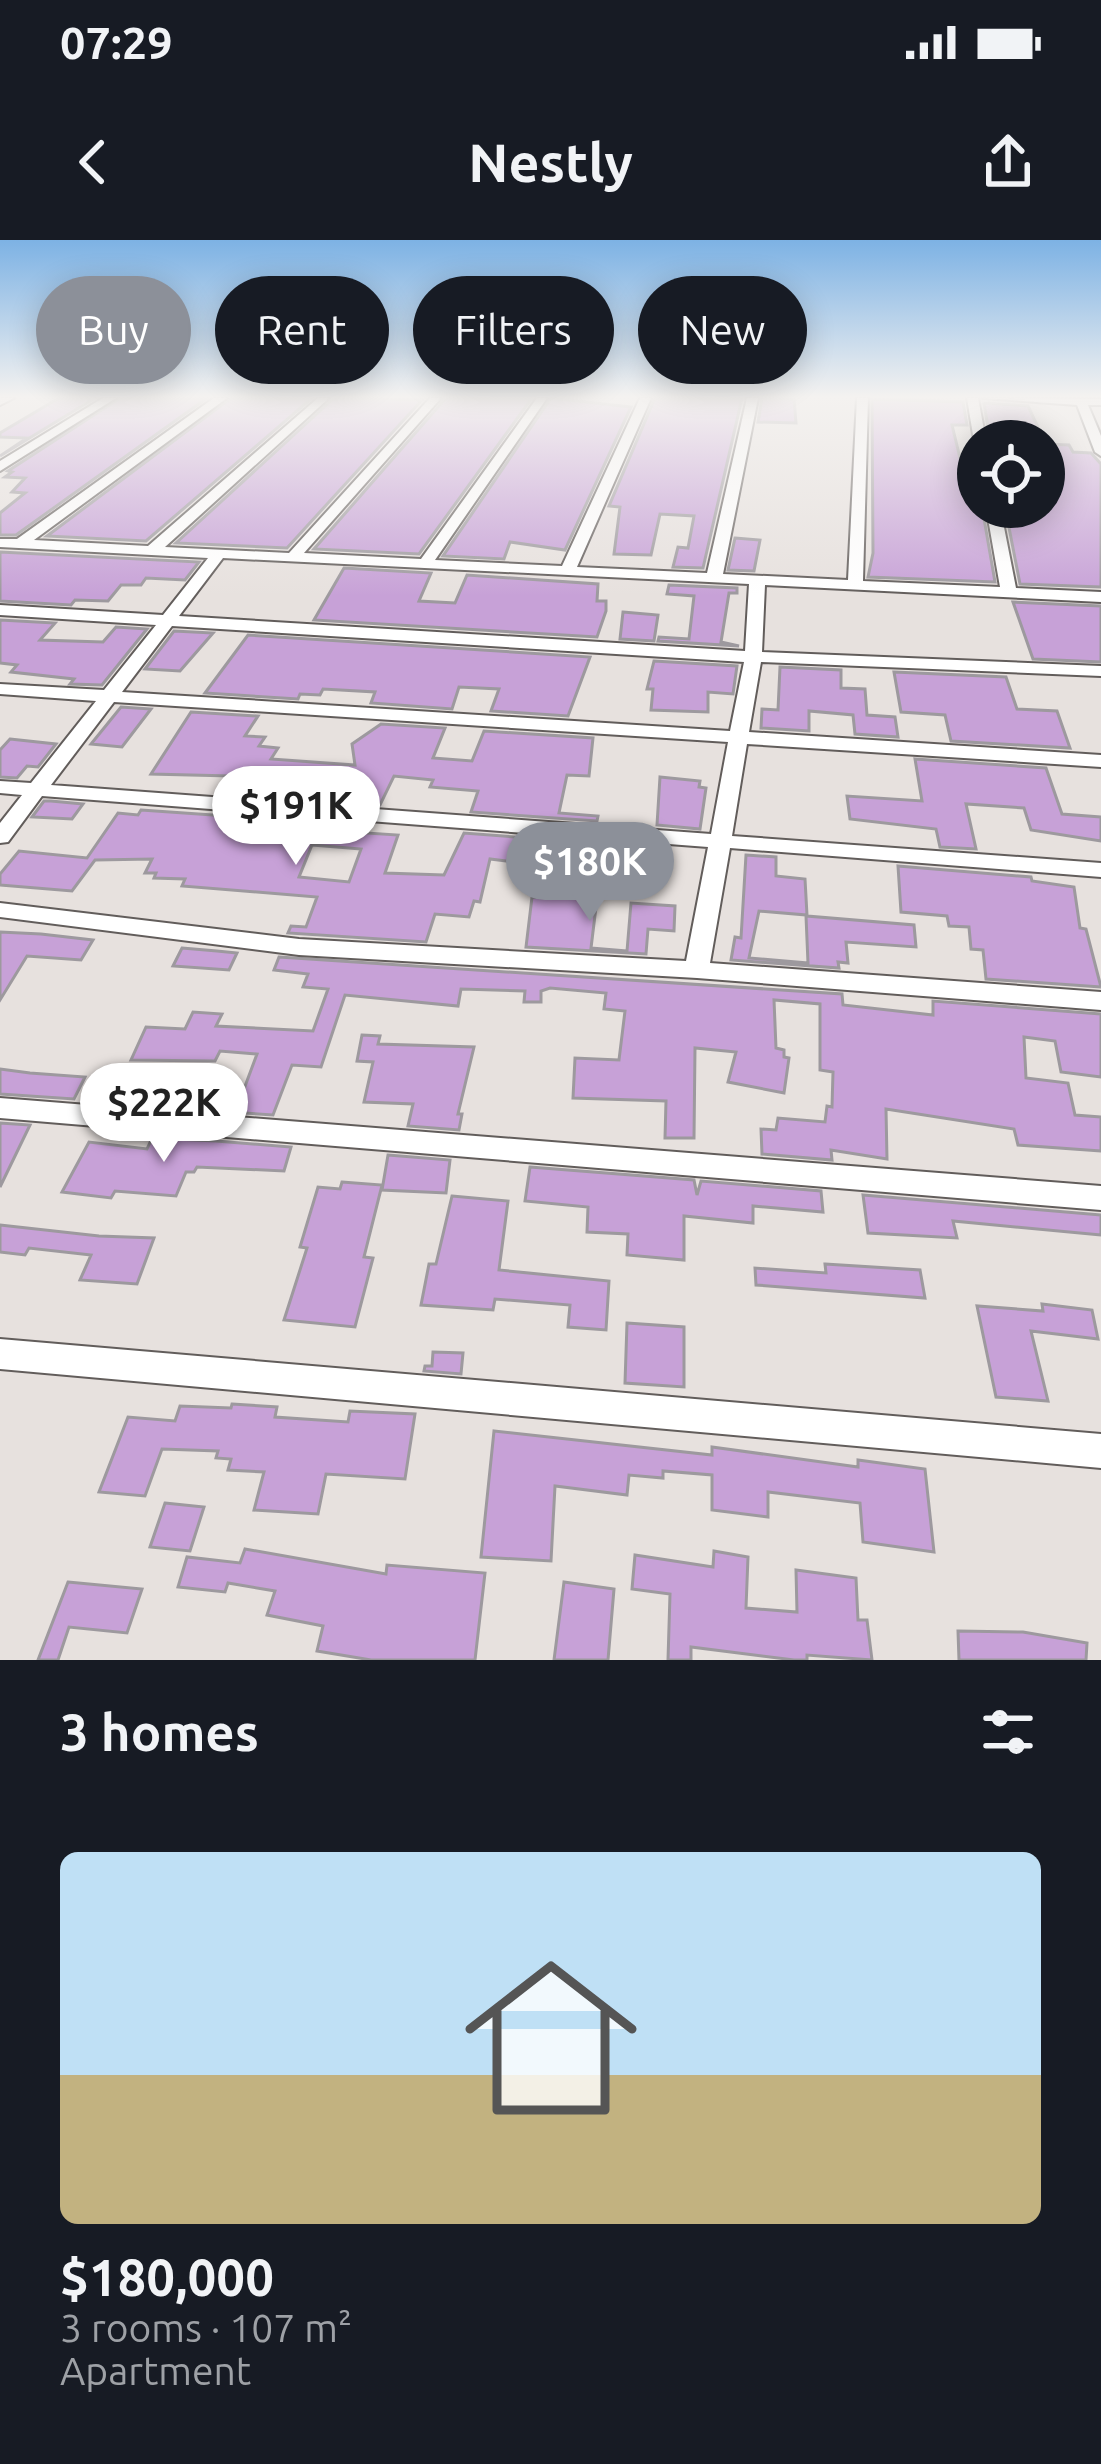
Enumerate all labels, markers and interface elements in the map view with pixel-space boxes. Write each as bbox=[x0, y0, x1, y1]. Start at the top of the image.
text: 07:29 bbox=[60, 17, 173, 68]
icon: back bbox=[60, 129, 126, 195]
icon: share bbox=[975, 129, 1041, 195]
text: Nestly bbox=[468, 132, 633, 192]
chip: Buy bbox=[36, 276, 191, 384]
chip: Rent bbox=[215, 276, 389, 384]
chip: Filters bbox=[413, 276, 614, 384]
chip: New bbox=[638, 276, 807, 384]
map controls bbox=[957, 420, 1065, 528]
button: locate bbox=[957, 420, 1065, 528]
pin: $191K bbox=[212, 766, 380, 868]
text: $191K bbox=[239, 783, 353, 826]
pin: $180K bbox=[506, 822, 674, 924]
text: $180K bbox=[533, 839, 647, 882]
pin: $222K bbox=[80, 1063, 248, 1165]
text: $222K bbox=[107, 1080, 221, 1123]
icon: filters bbox=[975, 1699, 1041, 1765]
text: 3 homes bbox=[60, 1703, 259, 1761]
icon: home bbox=[443, 1930, 659, 2146]
text: $180,000 bbox=[60, 2248, 274, 2306]
text: 3 rooms · 107 m² bbox=[60, 2306, 352, 2349]
text: Apartment bbox=[60, 2349, 251, 2392]

